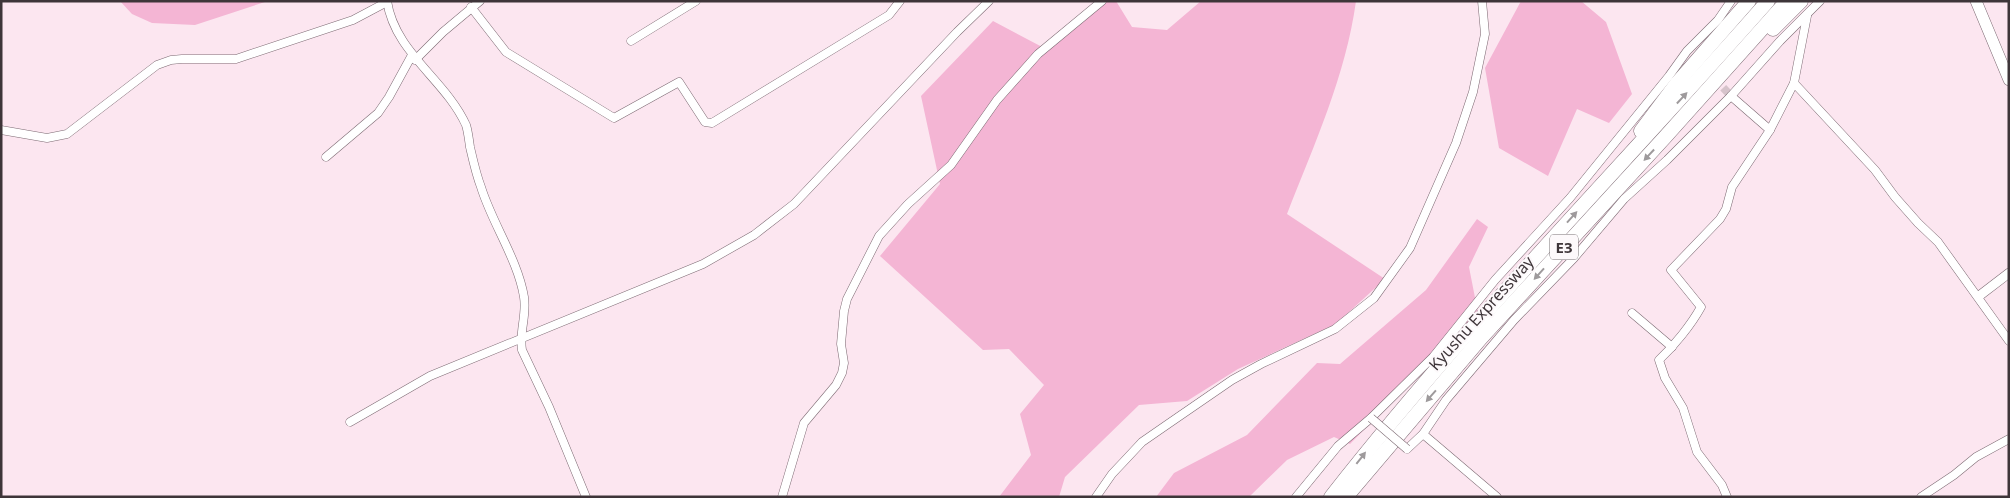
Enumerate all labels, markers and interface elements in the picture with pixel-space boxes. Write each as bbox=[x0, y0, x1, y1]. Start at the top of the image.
one-way arrow bbox=[1676, 92, 1688, 104]
one-way arrow bbox=[1643, 149, 1655, 161]
one-way arrow bbox=[1566, 212, 1578, 224]
road number: E3 bbox=[1550, 234, 1578, 260]
street label: Kyushu Expressway bbox=[1424, 250, 1539, 375]
one-way arrow bbox=[1533, 268, 1545, 280]
one-way arrow bbox=[1426, 390, 1437, 402]
one-way arrow bbox=[1356, 452, 1367, 465]

